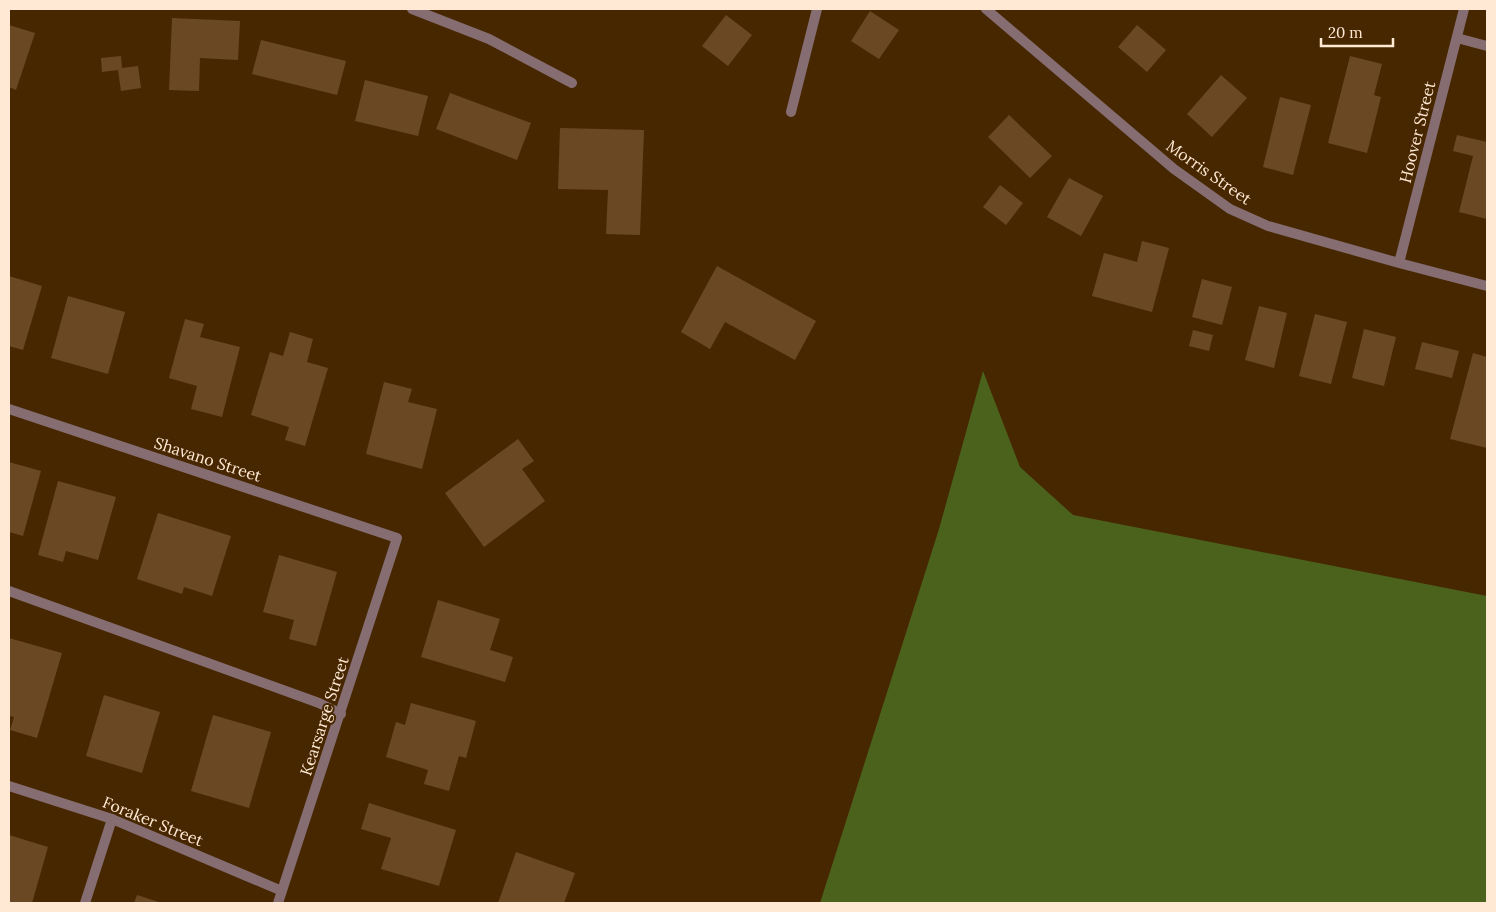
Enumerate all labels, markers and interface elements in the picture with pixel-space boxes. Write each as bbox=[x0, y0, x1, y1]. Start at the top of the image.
scale bar bbox=[1321, 15, 1394, 47]
text: 20 m bbox=[1328, 23, 1363, 42]
street label: Hoover Street bbox=[1395, 78, 1439, 185]
street label: Morris Street bbox=[1163, 135, 1256, 209]
street label: Shavano Street bbox=[152, 432, 265, 486]
street label: Kearsarge Street bbox=[295, 653, 353, 778]
street label: Foraker Street bbox=[100, 792, 207, 851]

